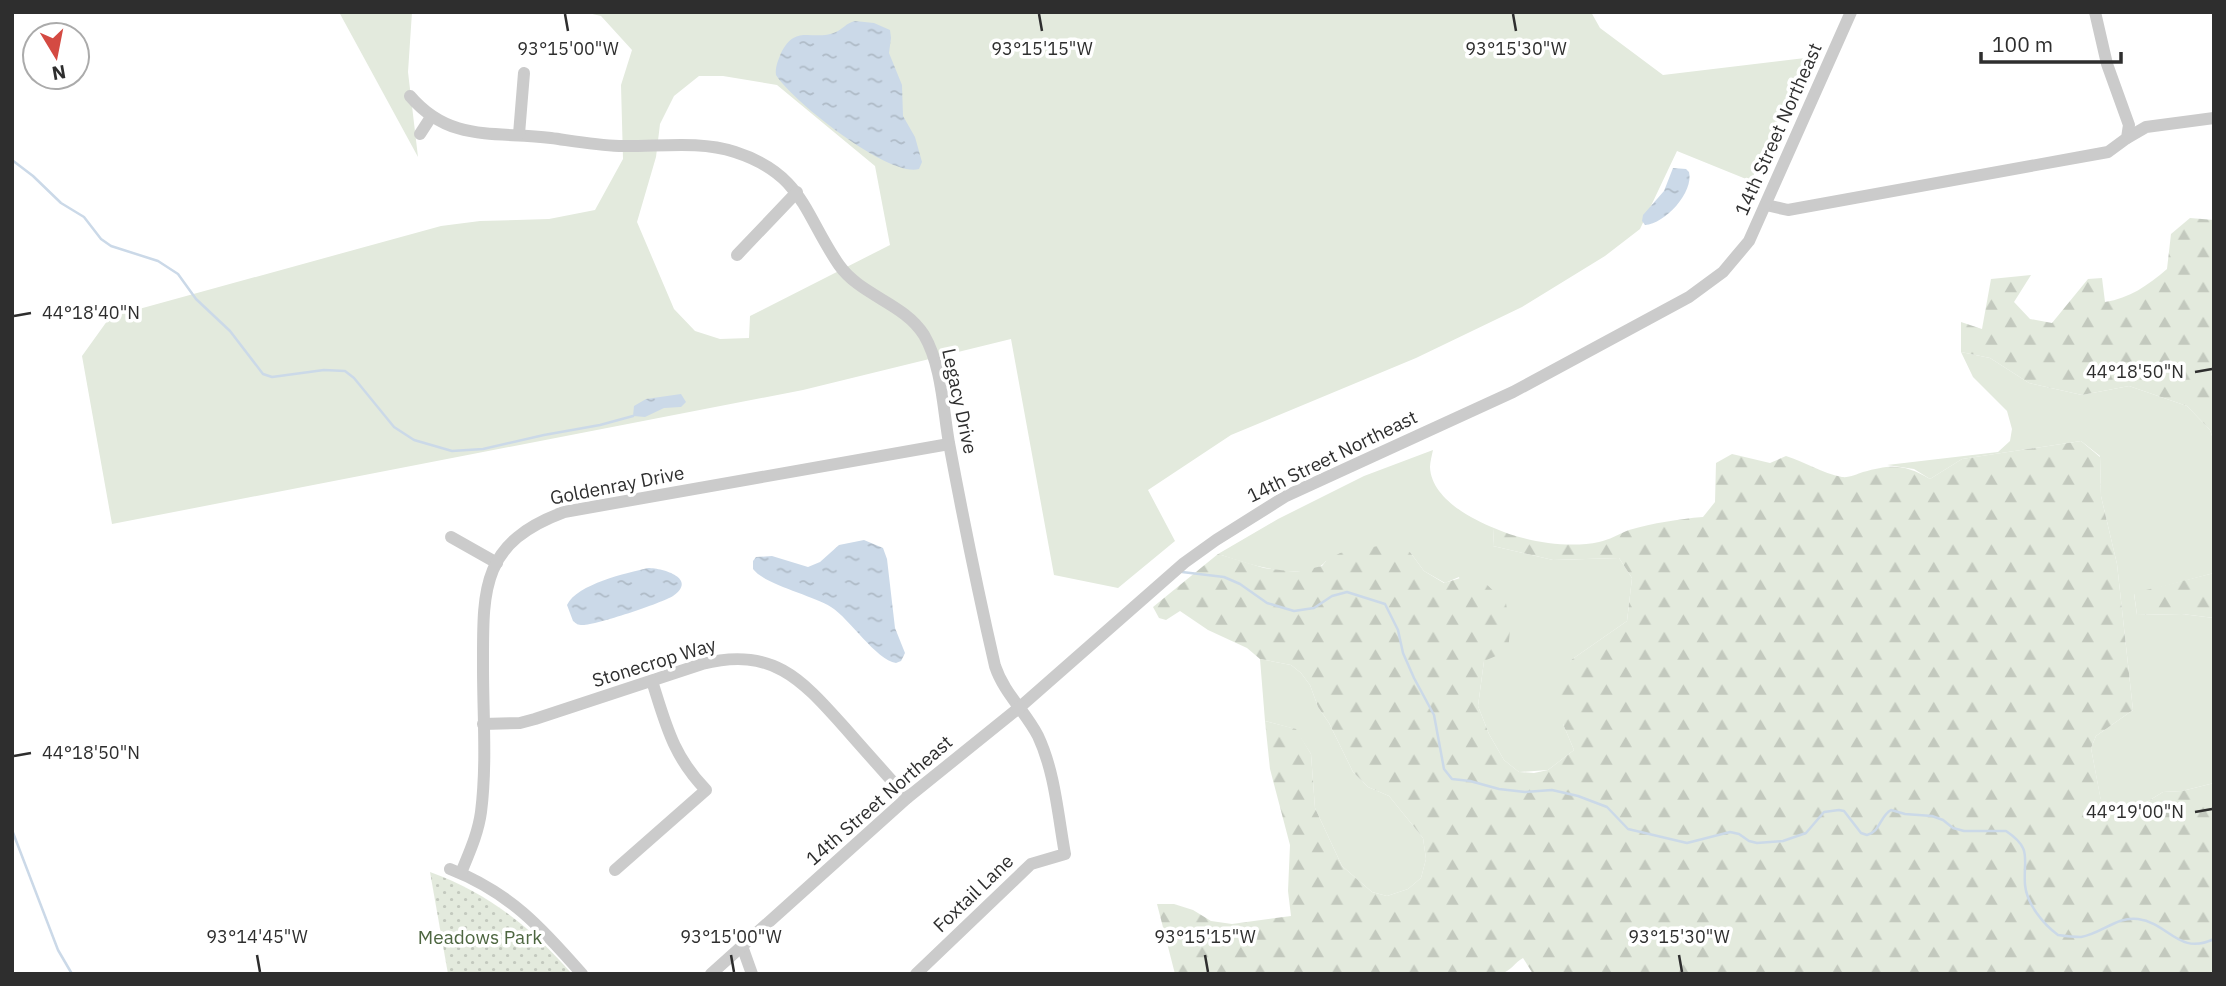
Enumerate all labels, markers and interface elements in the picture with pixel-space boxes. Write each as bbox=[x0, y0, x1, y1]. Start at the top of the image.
north arrow bbox=[21, 21, 91, 91]
scale bar bbox=[1981, 21, 2121, 65]
text: 100 m bbox=[1992, 30, 2053, 58]
text: 93°15'00"W bbox=[517, 37, 619, 60]
text: 93°15'15"W bbox=[991, 37, 1093, 60]
text: 93°15'30"W bbox=[1465, 37, 1567, 60]
street label: 14th Street Northeast bbox=[1729, 39, 1827, 219]
text: N bbox=[50, 60, 68, 86]
text: 44°18'40"N bbox=[42, 301, 140, 324]
street label: Legacy Drive bbox=[937, 346, 983, 456]
text: 44°18'50"N bbox=[2086, 360, 2184, 383]
street label: 14th Street Northeast bbox=[1243, 404, 1421, 508]
street label: Goldenray Drive bbox=[548, 460, 686, 510]
street label: Stonecrop Way bbox=[589, 632, 719, 692]
street label: 14th Street Northeast bbox=[801, 730, 957, 870]
text: 44°18'50"N bbox=[42, 741, 140, 764]
text: 44°19'00"N bbox=[2086, 800, 2184, 823]
street label: Foxtail Lane bbox=[928, 849, 1018, 937]
text: 93°14'45"W bbox=[206, 925, 308, 948]
park label: Meadows Park bbox=[418, 925, 542, 949]
text: 93°15'00"W bbox=[680, 925, 782, 948]
text: 93°15'15"W bbox=[1154, 925, 1256, 948]
text: 93°15'30"W bbox=[1628, 925, 1730, 948]

